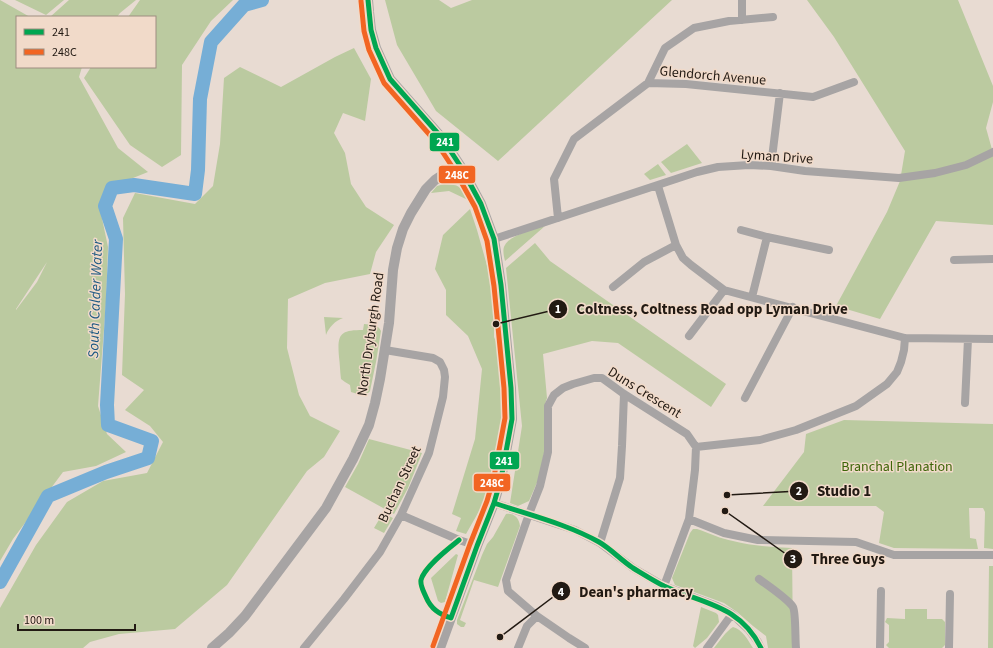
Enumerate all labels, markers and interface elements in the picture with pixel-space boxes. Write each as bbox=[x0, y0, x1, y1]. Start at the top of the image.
legend bbox=[16, 16, 156, 68]
text: 241 bbox=[52, 24, 70, 41]
text: 248C bbox=[52, 44, 77, 61]
street label: Glendorch Avenue bbox=[659, 61, 767, 91]
line badge: 241 bbox=[429, 132, 460, 152]
text: 241 bbox=[436, 135, 454, 150]
street label: Lyman Drive bbox=[740, 144, 814, 169]
line badge: 248C bbox=[438, 165, 476, 184]
text: 248C bbox=[445, 168, 470, 183]
water label: South Calder Water bbox=[83, 239, 108, 359]
street label: North Dryburgh Road bbox=[352, 271, 390, 397]
callout: Coltness, Coltness Road opp Lyman Drive bbox=[548, 295, 855, 322]
text: Coltness, Coltness Road opp Lyman Drive bbox=[576, 299, 848, 320]
text: 1 bbox=[555, 301, 561, 318]
street label: Duns Crescent bbox=[604, 362, 685, 424]
street label: Buchan Street bbox=[373, 443, 427, 526]
line badge: 241 bbox=[489, 451, 520, 470]
text: 241 bbox=[495, 454, 513, 469]
park label: Branchal Planation bbox=[841, 457, 953, 477]
line badge: 248C bbox=[473, 473, 511, 492]
text: 248C bbox=[480, 476, 505, 491]
callout: Studio 1 bbox=[789, 478, 879, 505]
text: Studio 1 bbox=[817, 481, 871, 502]
text: 2 bbox=[796, 483, 802, 500]
callout: Three Guys bbox=[783, 545, 893, 572]
text: Three Guys bbox=[811, 549, 885, 570]
text: 3 bbox=[790, 551, 796, 568]
callout: Dean's pharmacy bbox=[551, 578, 701, 605]
text: Dean's pharmacy bbox=[579, 582, 693, 603]
text: 4 bbox=[558, 584, 565, 601]
scale bar bbox=[18, 606, 135, 632]
text: 100 m bbox=[24, 612, 54, 629]

